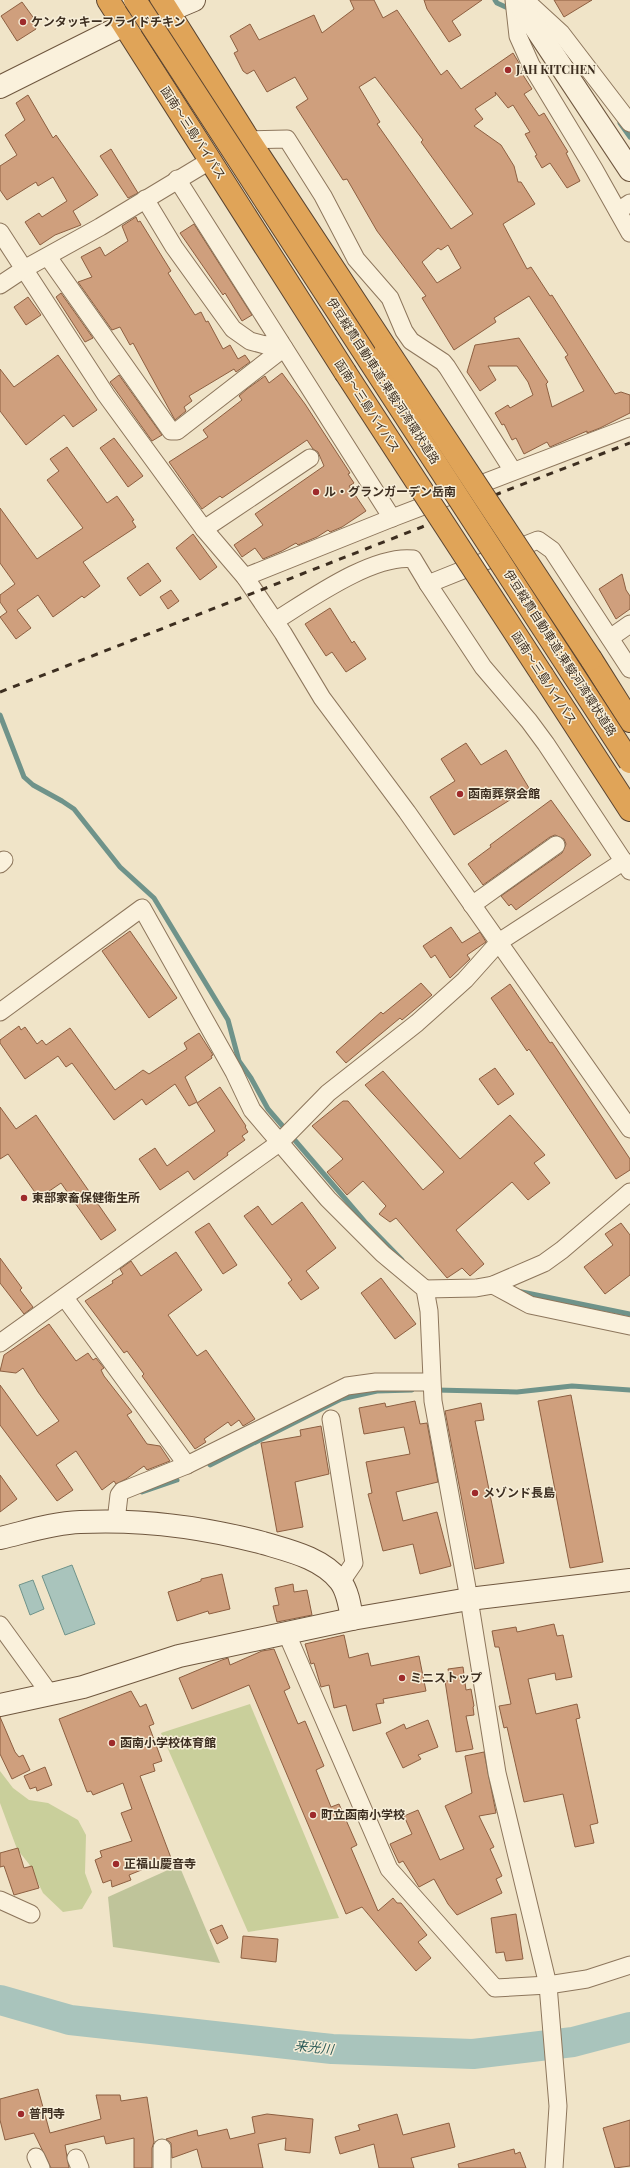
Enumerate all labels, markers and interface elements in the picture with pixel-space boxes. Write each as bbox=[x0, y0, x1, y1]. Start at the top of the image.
place label: ケンタッキーフライドチキン bbox=[31, 13, 186, 29]
marker: ケンタッキーフライドチキン bbox=[18, 17, 28, 27]
place label: JAH KITCHEN bbox=[515, 61, 596, 77]
marker: JAH KITCHEN bbox=[503, 65, 513, 75]
street label: 函南～三島バイパス bbox=[158, 83, 230, 182]
street label: 伊豆縦貫自動車道;東駿河湾環状道路 bbox=[324, 294, 444, 467]
street label: 函南～三島バイパス bbox=[332, 356, 404, 455]
place label: ル・グランガーデン岳南 bbox=[324, 483, 456, 499]
marker: ル・グランガーデン岳南 bbox=[311, 487, 321, 497]
street label: 伊豆縦貫自動車道;東駿河湾環状道路 bbox=[501, 566, 621, 739]
street label: 函南～三島バイパス bbox=[509, 628, 581, 727]
place label: 函南葬祭会館 bbox=[468, 785, 540, 801]
marker: 函南葬祭会館 bbox=[455, 789, 465, 799]
place label: 東部家畜保健衛生所 bbox=[32, 1189, 140, 1205]
marker: 東部家畜保健衛生所 bbox=[19, 1193, 29, 1203]
place label: メゾンド長島 bbox=[483, 1484, 555, 1500]
marker: メゾンド長島 bbox=[470, 1488, 480, 1498]
place label: ミニストップ bbox=[410, 1669, 482, 1685]
marker: ミニストップ bbox=[397, 1673, 407, 1683]
place label: 函南小学校体育館 bbox=[120, 1734, 216, 1750]
marker: 函南小学校体育館 bbox=[107, 1738, 117, 1748]
place label: 町立函南小学校 bbox=[321, 1806, 405, 1822]
marker: 町立函南小学校 bbox=[308, 1810, 318, 1820]
place label: 正福山慶音寺 bbox=[124, 1855, 196, 1871]
marker: 正福山慶音寺 bbox=[111, 1859, 121, 1869]
water label: 来光川 bbox=[294, 2036, 336, 2057]
place label: 普門寺 bbox=[29, 2105, 65, 2121]
marker: 普門寺 bbox=[16, 2109, 26, 2119]

